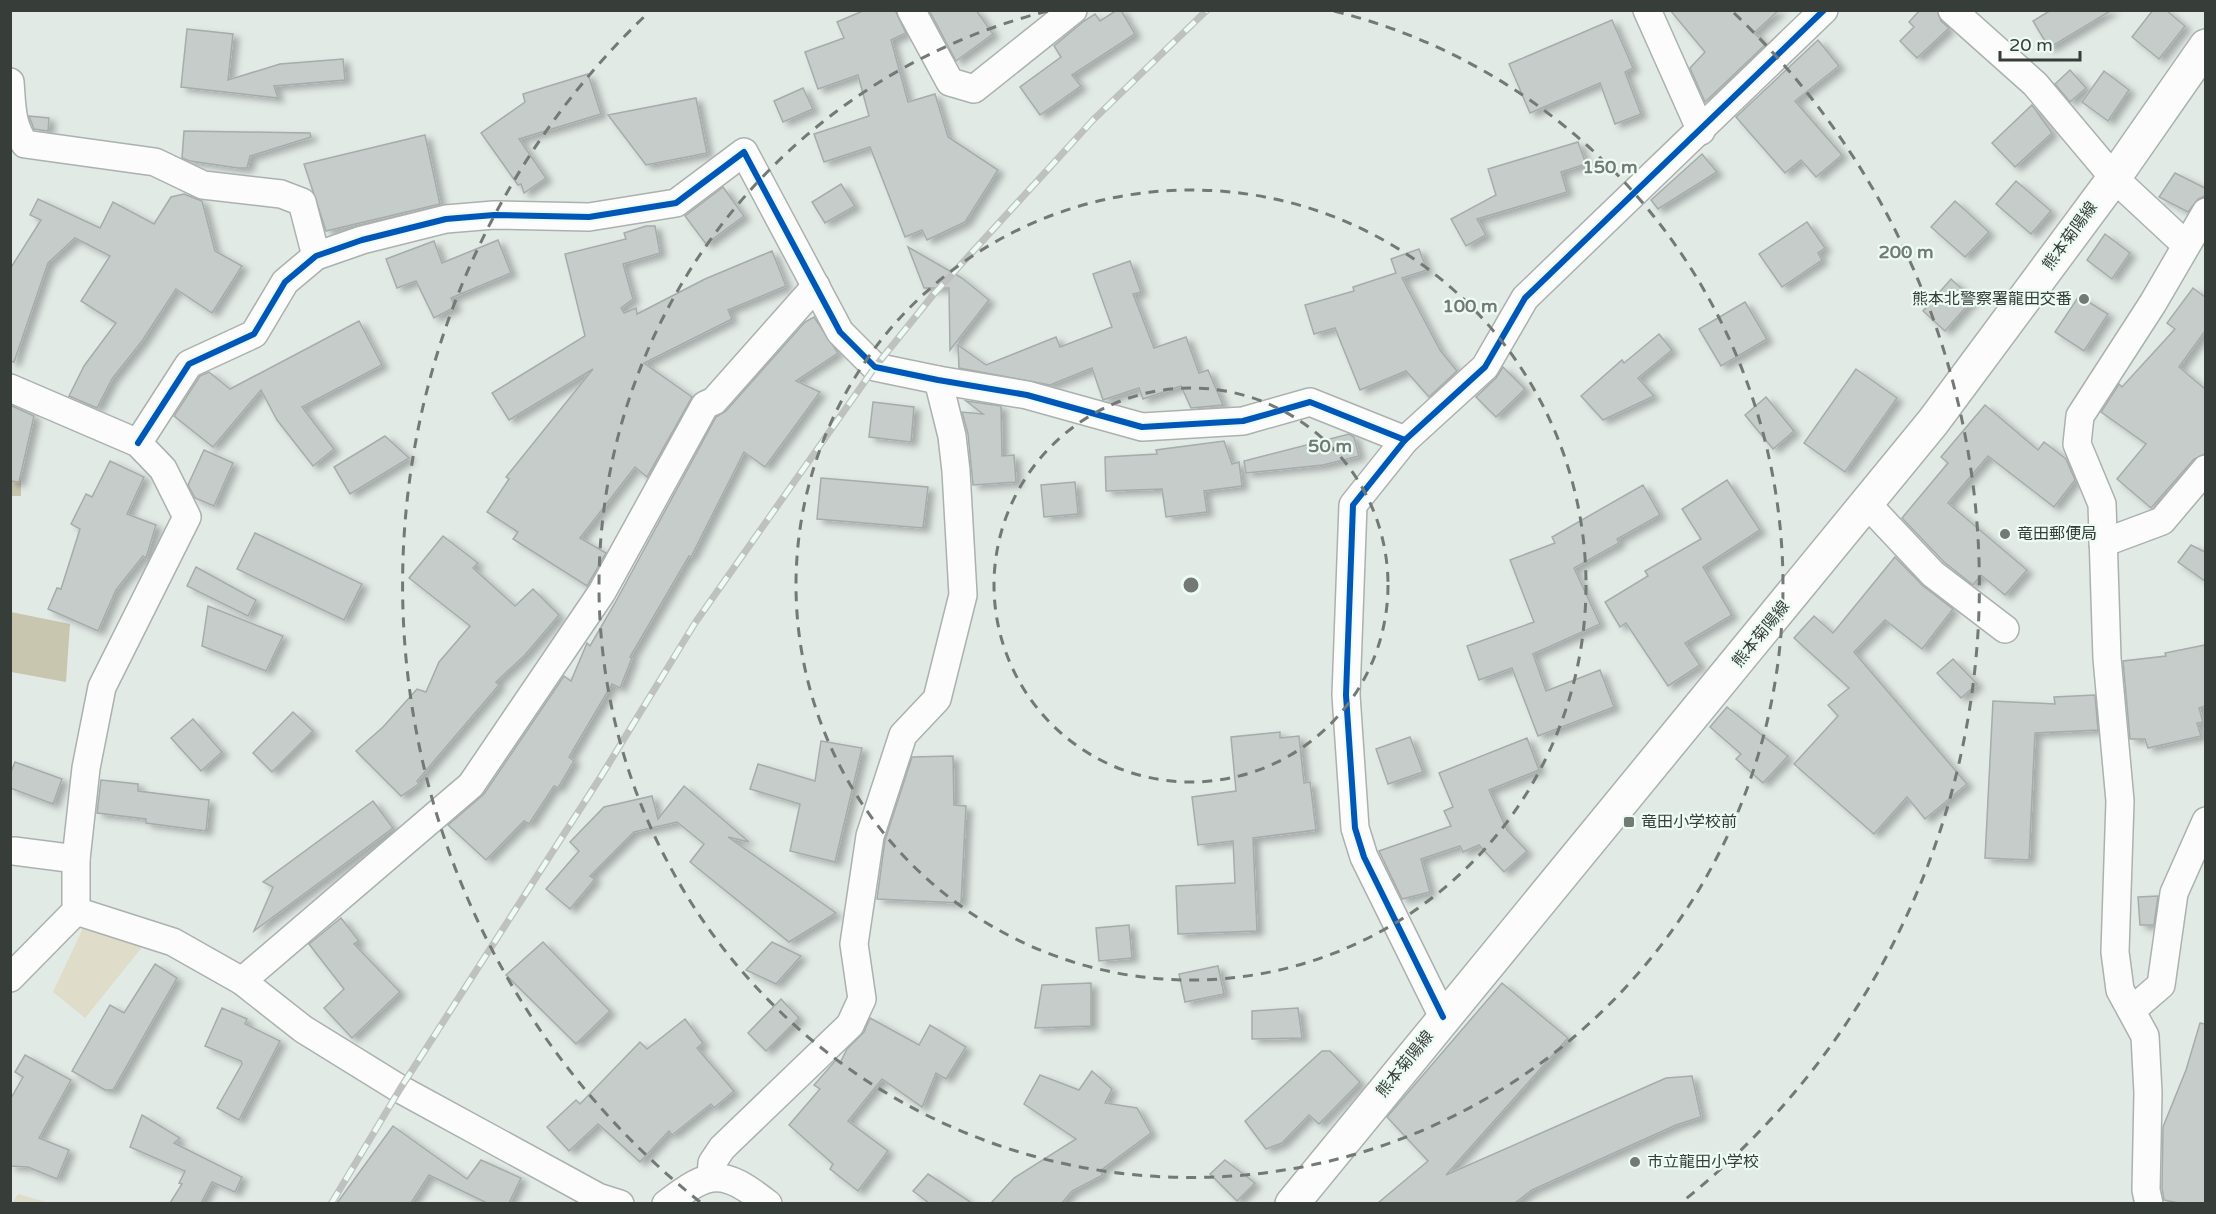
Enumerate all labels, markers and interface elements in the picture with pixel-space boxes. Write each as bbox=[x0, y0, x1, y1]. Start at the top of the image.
scale bar bbox=[2000, 24, 2080, 62]
text: 20 m bbox=[2009, 34, 2053, 56]
text: 150 m bbox=[1582, 156, 1638, 178]
street label: 熊本菊陽線 bbox=[2038, 198, 2102, 274]
text: 200 m bbox=[1878, 241, 1934, 263]
place label: 熊本北警察署龍田交番 bbox=[1912, 289, 2072, 309]
marker: 熊本北警察署龍田交番 bbox=[2077, 292, 2091, 306]
text: 100 m bbox=[1442, 295, 1498, 317]
text: 50 m bbox=[1308, 435, 1352, 457]
place label: 竜田郵便局 bbox=[2017, 524, 2097, 544]
marker: 竜田郵便局 bbox=[1998, 527, 2012, 541]
centre of rings bbox=[1181, 575, 1201, 595]
street label: 熊本菊陽線 bbox=[1728, 597, 1794, 671]
place label: 竜田小学校前 bbox=[1641, 812, 1737, 832]
marker: 竜田小学校前 bbox=[1622, 815, 1636, 829]
street label: 熊本菊陽線 bbox=[1372, 1027, 1438, 1101]
place label: 市立龍田小学校 bbox=[1647, 1152, 1759, 1172]
marker: 市立龍田小学校 bbox=[1628, 1155, 1642, 1169]

